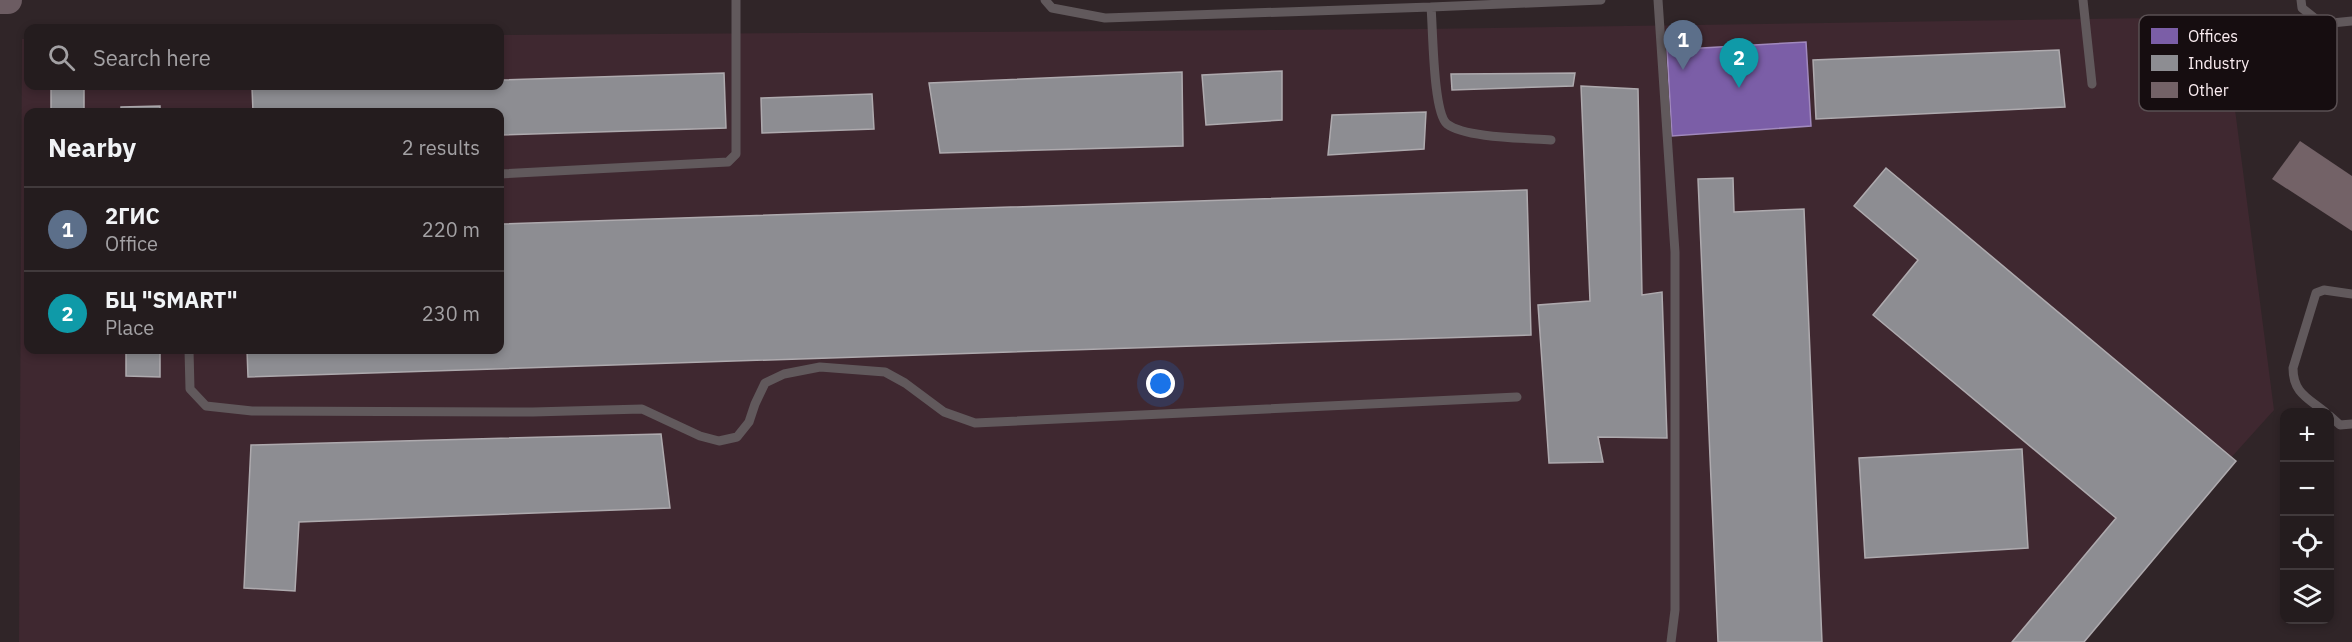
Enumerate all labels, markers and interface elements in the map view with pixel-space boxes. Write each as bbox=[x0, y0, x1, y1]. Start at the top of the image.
legend bbox=[2139, 15, 2337, 111]
pin: 1 bbox=[1664, 20, 1702, 70]
search box bbox=[24, 24, 504, 90]
text: Offices bbox=[2188, 26, 2238, 46]
pin: 2 bbox=[1720, 38, 1758, 88]
icon: search bbox=[45, 41, 78, 74]
text: Search here bbox=[93, 43, 211, 72]
text: Industry bbox=[2188, 53, 2249, 73]
text: Other bbox=[2188, 80, 2229, 100]
text: Nearby bbox=[48, 130, 136, 164]
text: 2 results bbox=[402, 134, 480, 161]
text: 2ГИС bbox=[105, 201, 160, 230]
text: 1 bbox=[62, 216, 74, 243]
text: 220 m bbox=[422, 216, 480, 243]
text: Office bbox=[105, 230, 158, 257]
text: БЦ "SMART" bbox=[105, 285, 238, 314]
text: 2 bbox=[62, 300, 74, 327]
text: 230 m bbox=[422, 300, 480, 327]
text: Place bbox=[105, 314, 154, 341]
your location bbox=[1146, 369, 1175, 398]
map controls bbox=[2280, 408, 2334, 624]
button: + bbox=[2280, 408, 2334, 462]
button: − bbox=[2280, 462, 2334, 516]
button: locate bbox=[2280, 516, 2334, 570]
button: layers bbox=[2280, 570, 2334, 624]

